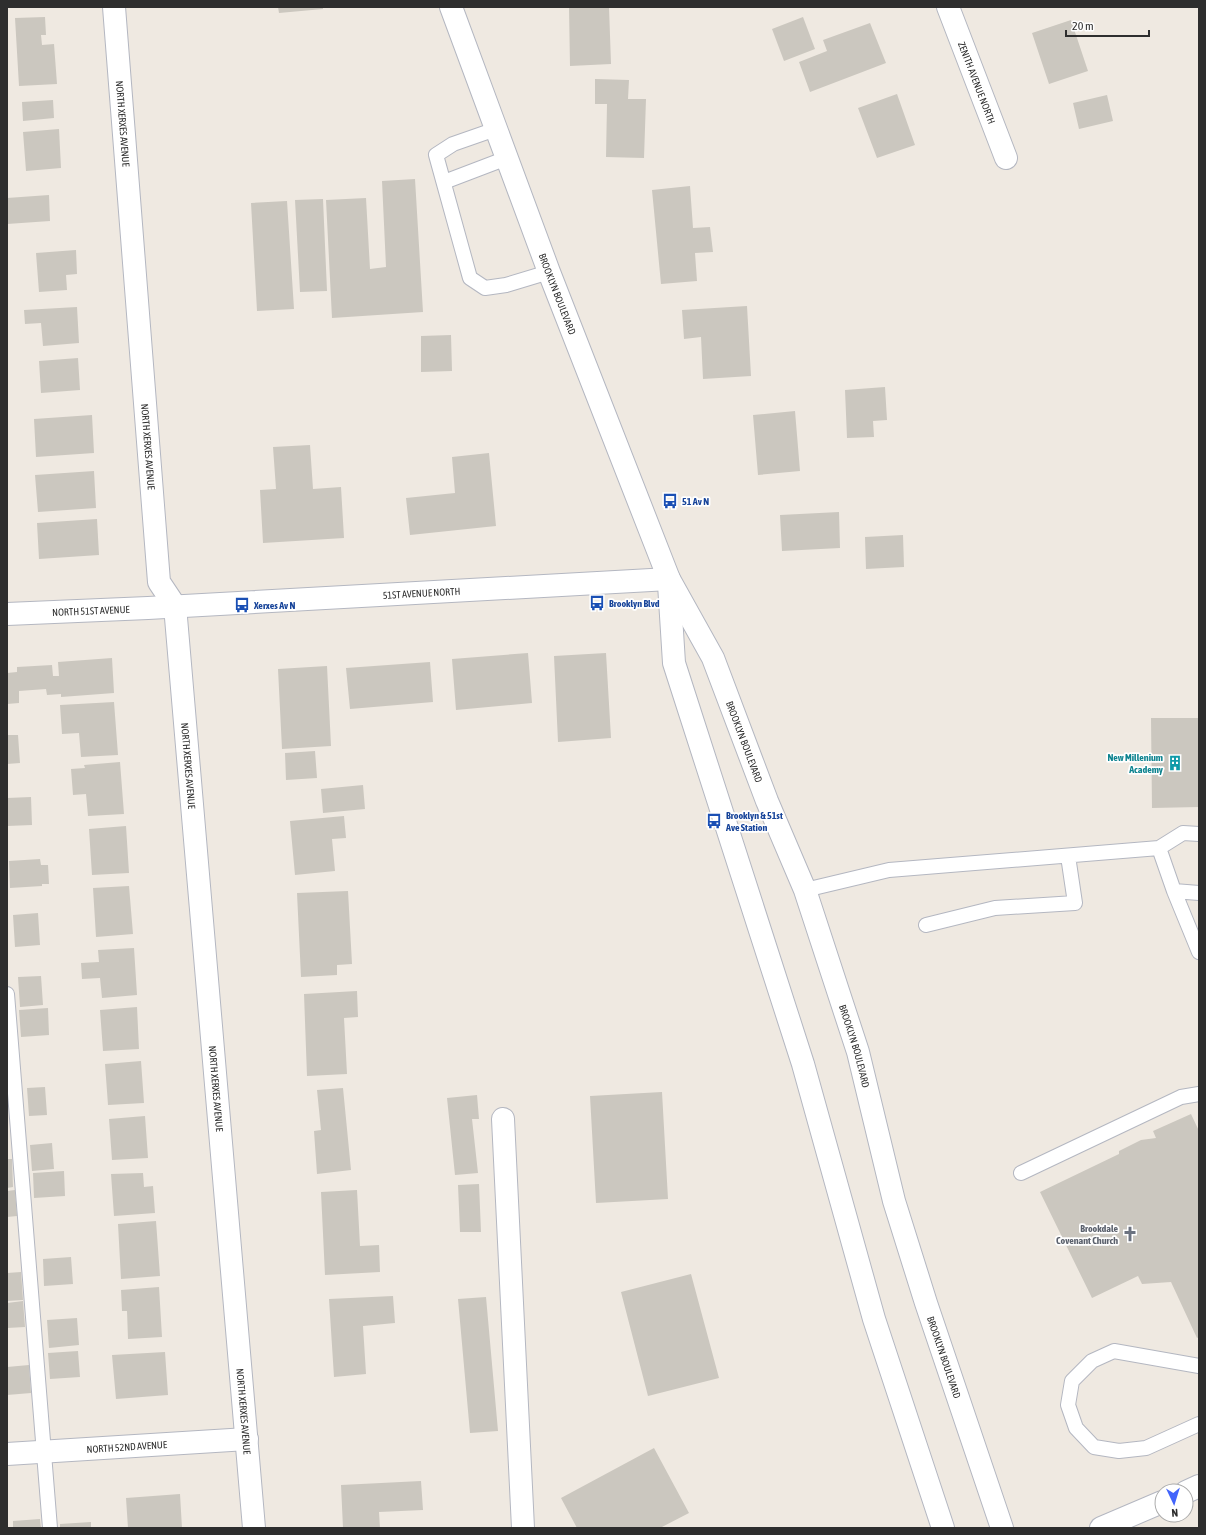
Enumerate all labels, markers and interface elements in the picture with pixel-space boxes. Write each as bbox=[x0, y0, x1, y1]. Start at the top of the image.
scale bar bbox=[1066, 12, 1149, 38]
text: 20 m bbox=[1072, 19, 1094, 33]
street label: ZENITH AVENUE NORTH bbox=[956, 40, 998, 125]
street label: NORTH XERXES AVENUE bbox=[114, 80, 132, 168]
street label: BROOKLYN BOULEVARD bbox=[537, 252, 578, 336]
street label: NORTH XERXES AVENUE bbox=[140, 403, 157, 491]
bus stop icon: 51 Av N bbox=[661, 492, 679, 510]
place label: 51 Av N bbox=[682, 496, 709, 507]
street label: 51ST AVENUE NORTH bbox=[382, 585, 461, 600]
bus stop icon: Brooklyn Blvd bbox=[588, 594, 606, 612]
bus stop icon: Xerxes Av N bbox=[233, 596, 251, 614]
place label: Brooklyn Blvd bbox=[609, 598, 660, 609]
place label: Xerxes Av N bbox=[253, 600, 296, 611]
street label: NORTH 51ST AVENUE bbox=[52, 603, 131, 618]
street label: BROOKLYN BOULEVARD bbox=[724, 699, 765, 784]
street label: NORTH XERXES AVENUE bbox=[180, 722, 198, 810]
place label: New Millenium Academy bbox=[1107, 752, 1164, 775]
building icon: New Millenium Academy bbox=[1166, 754, 1184, 772]
place label: Brooklyn & 51st Ave Station bbox=[725, 810, 783, 833]
bus stop icon: Brooklyn & 51st Ave Station bbox=[705, 812, 723, 830]
street label: BROOKLYN BOULEVARD bbox=[837, 1003, 872, 1089]
street label: NORTH XERXES AVENUE bbox=[207, 1045, 226, 1133]
place label: Brookdale Covenant Church bbox=[1056, 1223, 1118, 1246]
church icon: Brookdale Covenant Church bbox=[1121, 1225, 1139, 1243]
street label: BROOKLYN BOULEVARD bbox=[925, 1315, 963, 1400]
street label: NORTH XERXES AVENUE bbox=[235, 1368, 253, 1456]
street label: NORTH 52ND AVENUE bbox=[86, 1438, 168, 1455]
north arrow bbox=[1154, 1483, 1194, 1523]
text: N bbox=[1171, 1507, 1178, 1519]

